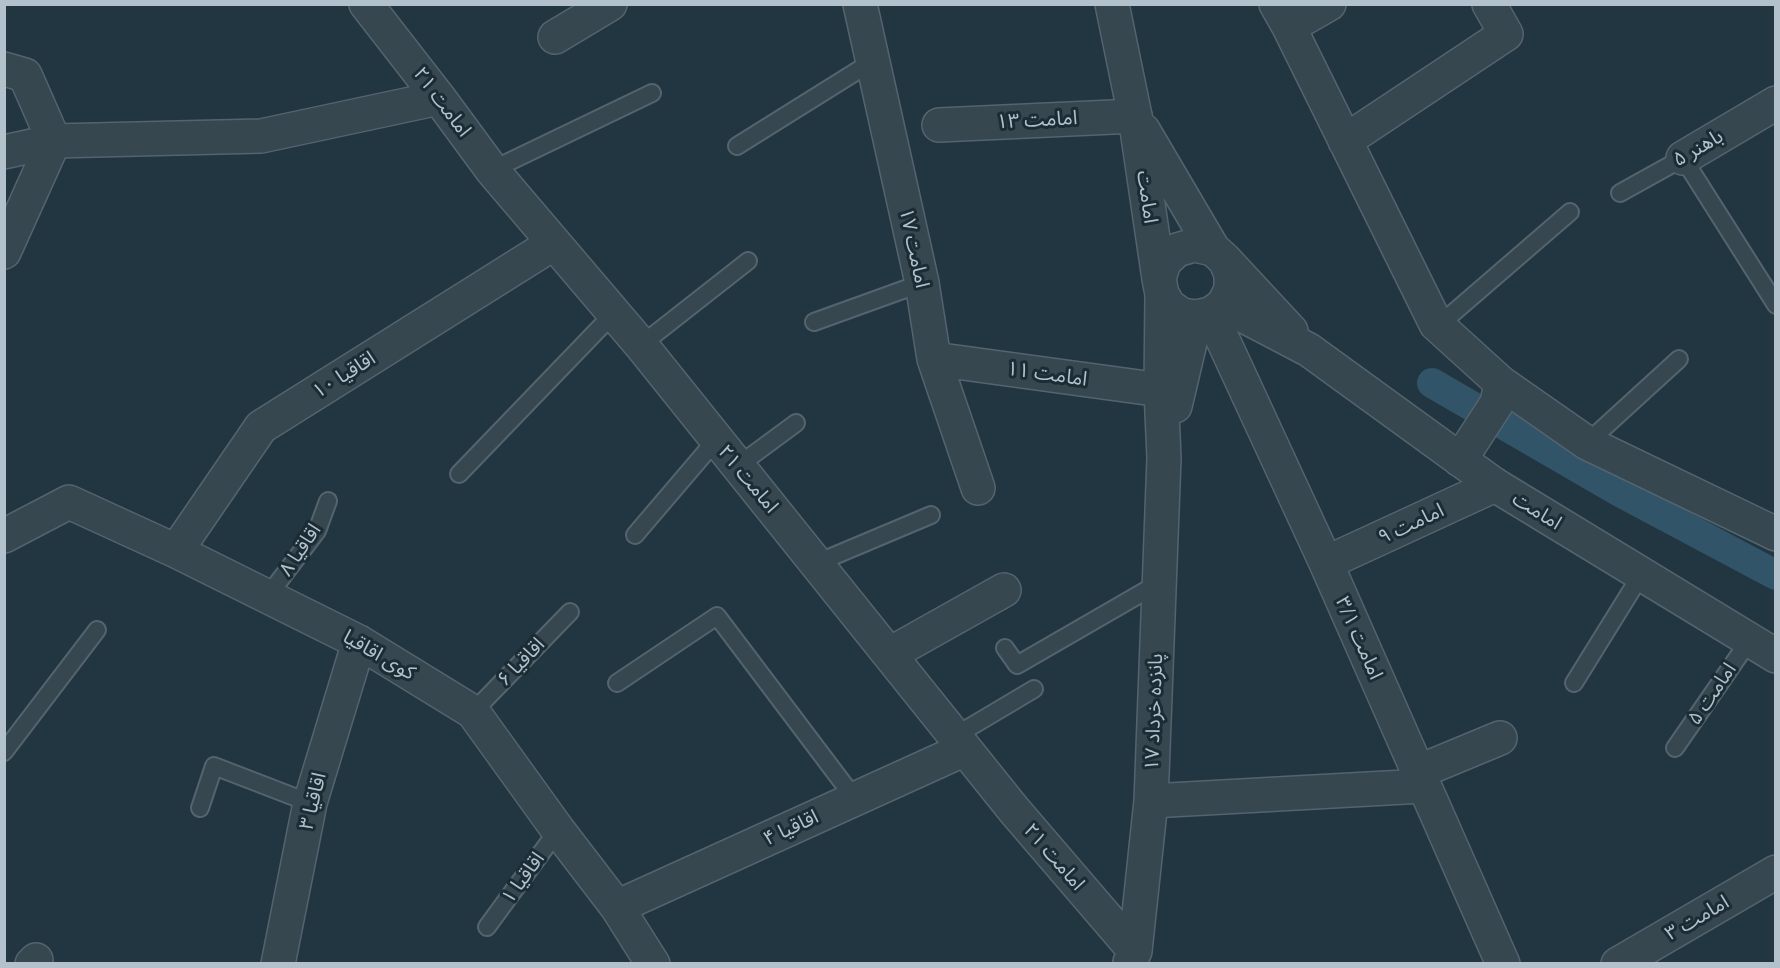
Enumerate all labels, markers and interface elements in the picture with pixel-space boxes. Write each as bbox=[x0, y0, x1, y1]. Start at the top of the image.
street label: امامت ۲۱ bbox=[408, 62, 476, 142]
street label: امامت ۱۳ bbox=[996, 106, 1078, 134]
street label: باهنر ۵ bbox=[1669, 124, 1727, 172]
street label: امامت bbox=[1131, 169, 1163, 225]
street label: امامت ۱۷ bbox=[894, 206, 934, 290]
street label: اقاقیا ۱۰ bbox=[308, 346, 380, 404]
street label: امامت ۱۱ bbox=[1005, 356, 1089, 392]
street label: امامت ۲۱ bbox=[713, 440, 783, 518]
street label: امامت bbox=[1508, 487, 1566, 535]
street label: امامت ۹ bbox=[1374, 498, 1448, 550]
street label: اقاقیا ۸ bbox=[274, 519, 326, 581]
street label: امامت ۳/۱ bbox=[1330, 593, 1388, 683]
street label: کوی اقاقیا bbox=[339, 625, 419, 685]
street label: اقاقیا ۶ bbox=[492, 633, 550, 691]
street label: پانزده خرداد ۱۷ bbox=[1140, 653, 1168, 771]
street label: امامت ۵ bbox=[1683, 658, 1741, 730]
street label: اقاقیا ۳ bbox=[294, 770, 332, 832]
street label: اقاقیا ۴ bbox=[760, 805, 822, 851]
street label: امامت ۲۱ bbox=[1018, 818, 1090, 896]
street label: اقاقیا ۱ bbox=[496, 847, 550, 909]
street label: امامت ۳ bbox=[1661, 890, 1733, 946]

